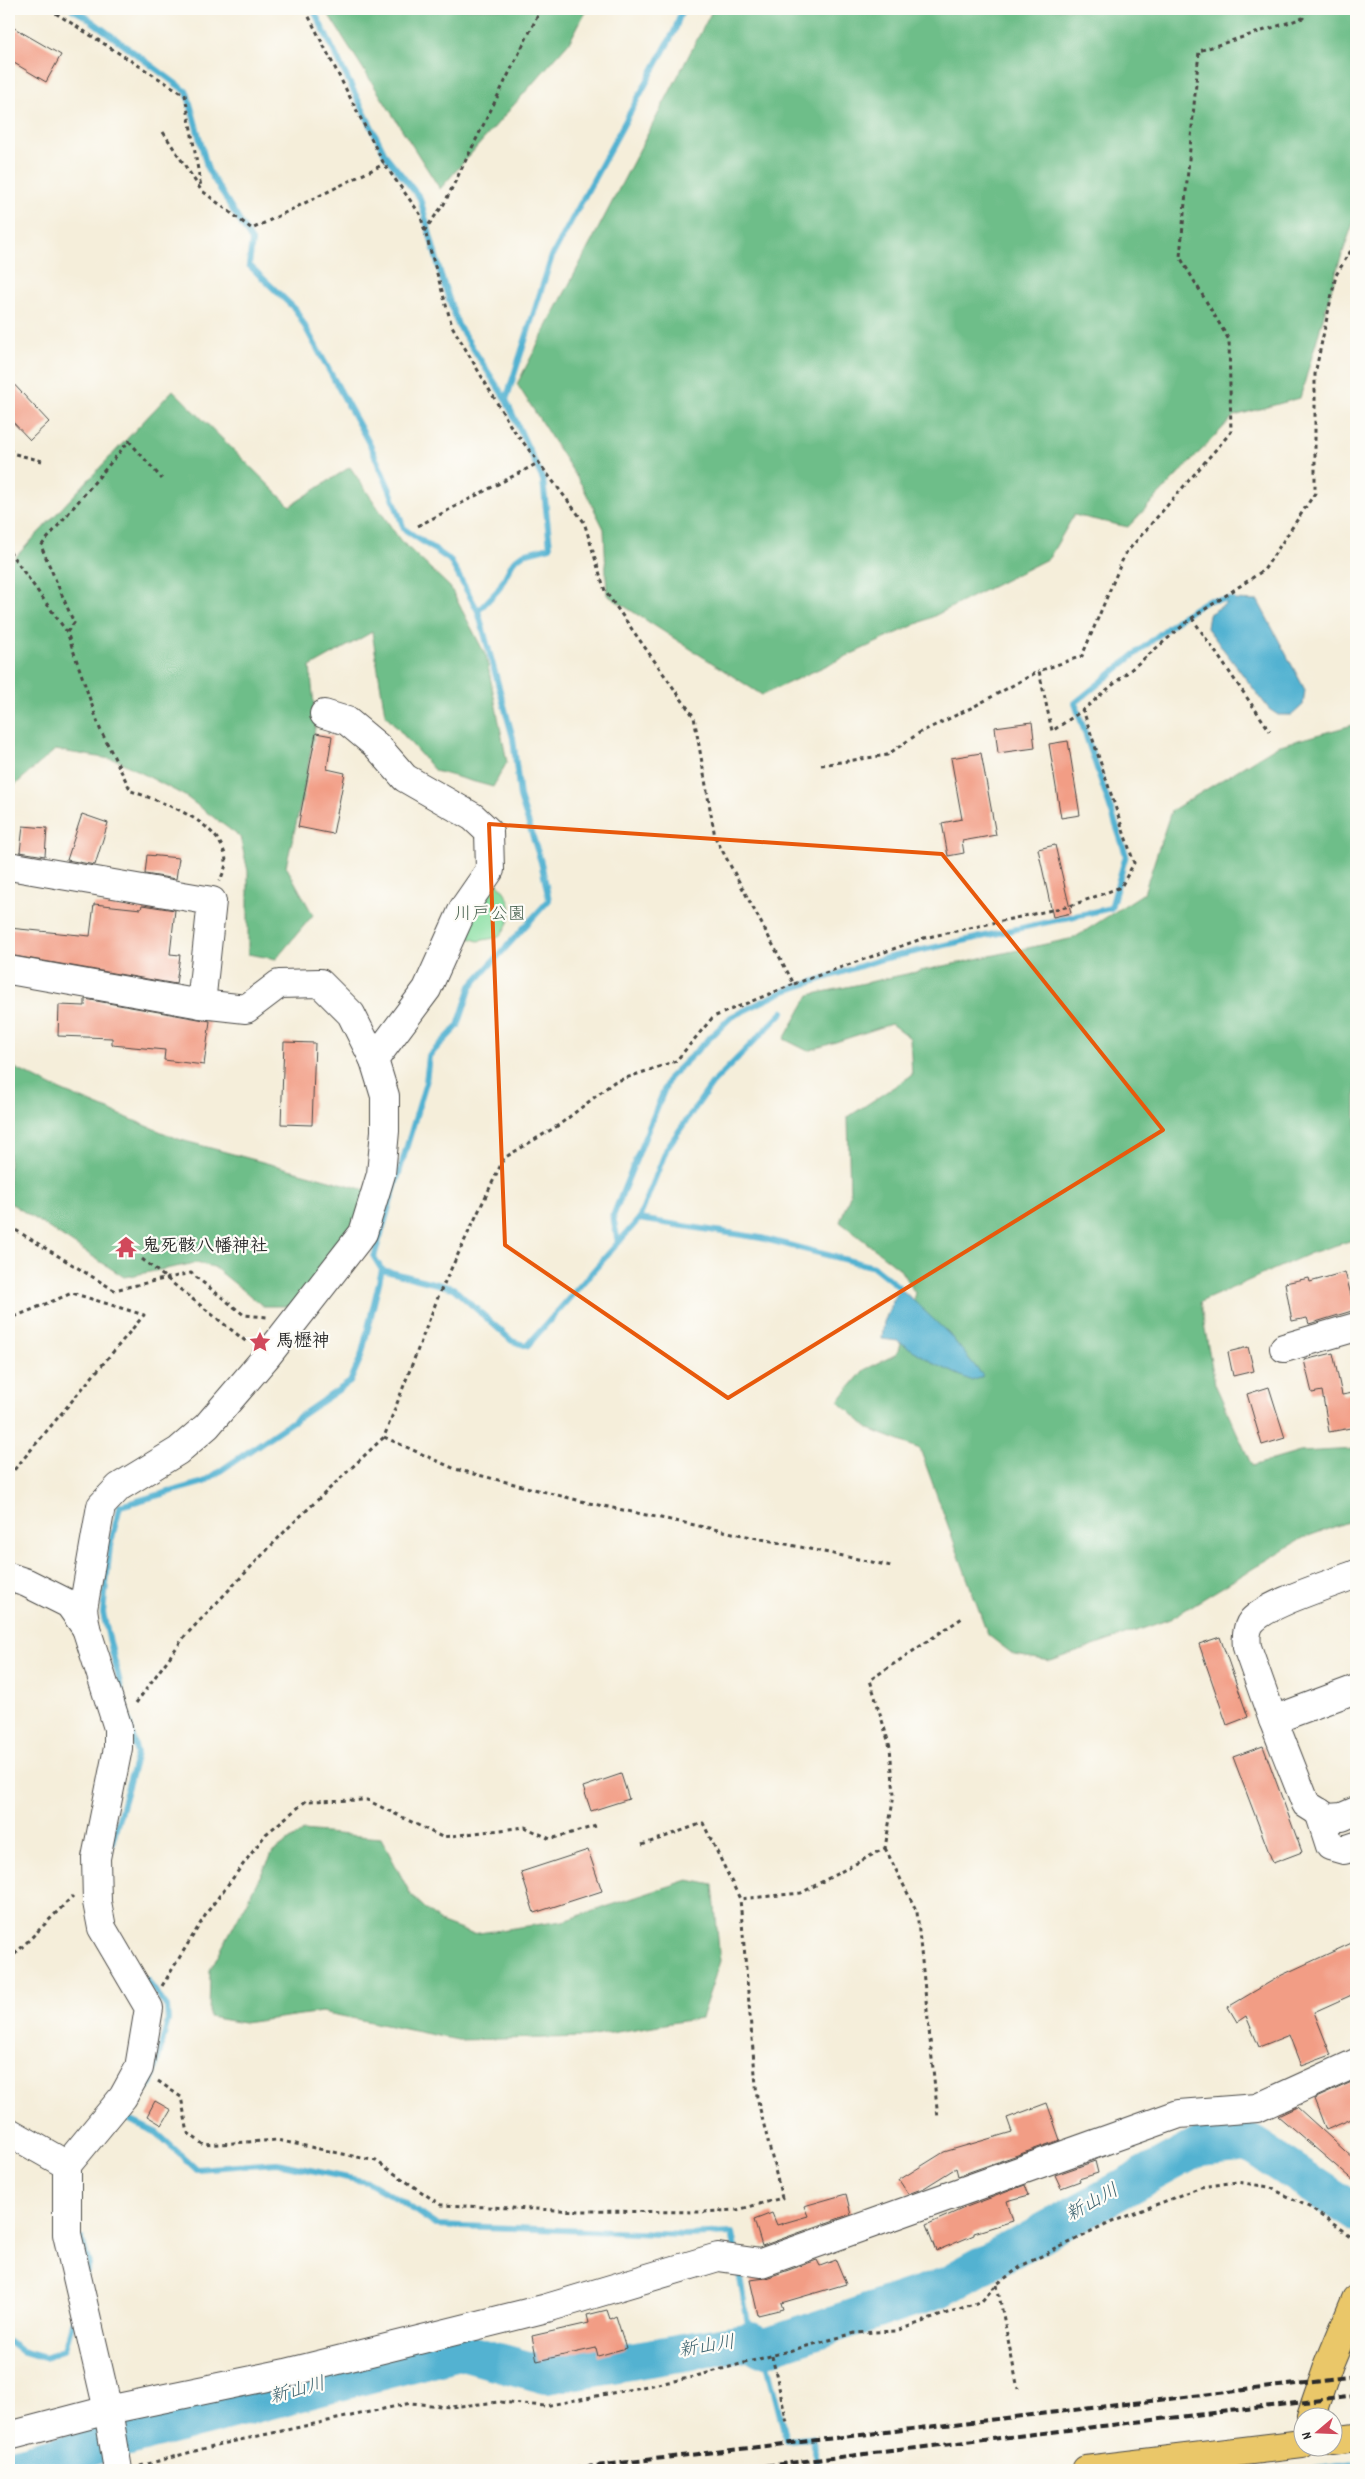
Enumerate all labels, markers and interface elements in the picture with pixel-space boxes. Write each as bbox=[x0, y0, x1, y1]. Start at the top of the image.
park label: 川戸公園 bbox=[454, 903, 526, 928]
temple icon: 鬼死骸八幡神社 bbox=[113, 1234, 139, 1260]
place label: 鬼死骸八幡神社 bbox=[142, 1235, 268, 1260]
place icon: 馬櫪神 bbox=[247, 1329, 273, 1355]
place label: 馬櫪神 bbox=[276, 1330, 330, 1355]
water label: 新山川 bbox=[1062, 2178, 1124, 2230]
water label: 新山川 bbox=[677, 2330, 737, 2366]
water label: 新山川 bbox=[267, 2372, 329, 2412]
north arrow bbox=[1292, 2406, 1342, 2456]
text: N bbox=[1297, 2429, 1318, 2442]

